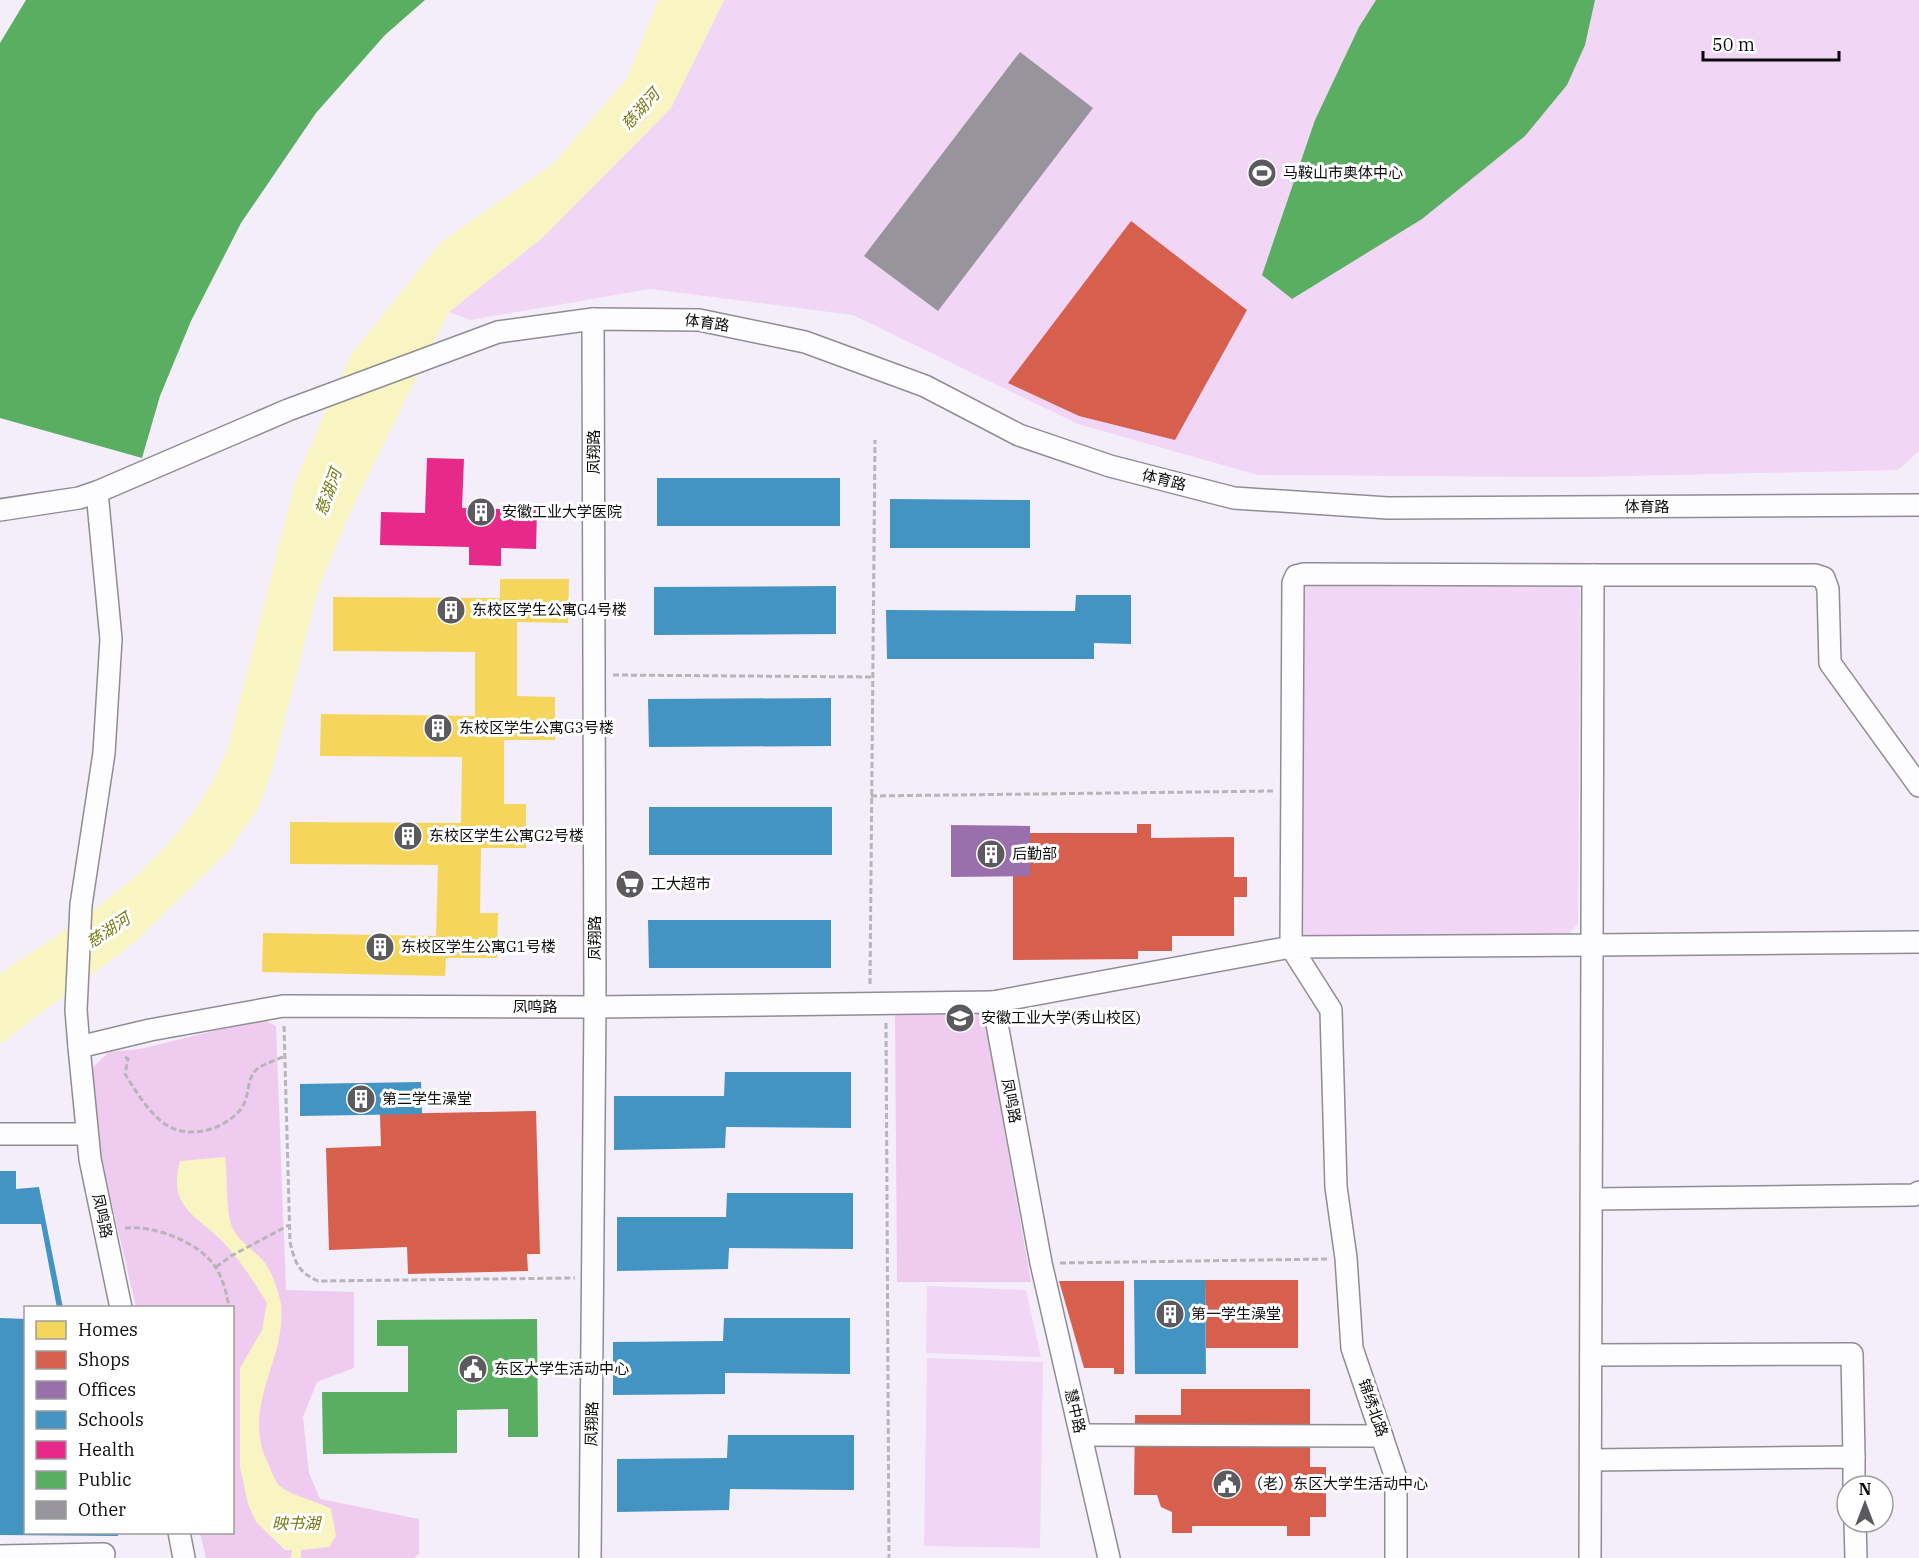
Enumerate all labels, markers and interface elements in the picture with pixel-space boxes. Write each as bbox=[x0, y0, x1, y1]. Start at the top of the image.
scale bar bbox=[1703, 24, 1840, 62]
text: 50 m bbox=[1712, 33, 1755, 56]
water label: 慈湖河 bbox=[617, 82, 665, 134]
sports icon: 马鞍山市奥体中心 bbox=[1246, 157, 1278, 189]
place label: 马鞍山市奥体中心 bbox=[1283, 163, 1403, 182]
street label: 体育路 bbox=[683, 310, 731, 335]
street label: 凤翔路 bbox=[584, 429, 603, 475]
water label: 慈湖河 bbox=[310, 463, 347, 518]
street label: 体育路 bbox=[1140, 465, 1188, 494]
building icon: 安徽工业大学医院 bbox=[465, 496, 497, 528]
street label: 体育路 bbox=[1624, 497, 1670, 516]
place label: 安徽工业大学医院 bbox=[502, 502, 622, 521]
building icon: 东校区学生公寓G4号楼 bbox=[435, 594, 467, 626]
place label: 东校区学生公寓G4号楼 bbox=[472, 600, 627, 619]
building icon: 东校区学生公寓G3号楼 bbox=[422, 712, 454, 744]
place label: 东校区学生公寓G3号楼 bbox=[459, 718, 614, 737]
building icon: 东校区学生公寓G2号楼 bbox=[392, 820, 424, 852]
place label: 东校区学生公寓G2号楼 bbox=[429, 826, 584, 845]
building icon: 后勤部 bbox=[975, 838, 1007, 870]
place label: 后勤部 bbox=[1012, 844, 1057, 863]
supermarket icon: 工大超市 bbox=[614, 868, 646, 900]
place label: 工大超市 bbox=[651, 874, 711, 893]
water label: 慈湖河 bbox=[83, 907, 136, 952]
street label: 凤翔路 bbox=[585, 915, 604, 961]
building icon: 东校区学生公寓G1号楼 bbox=[364, 931, 396, 963]
place label: 东校区学生公寓G1号楼 bbox=[401, 937, 556, 956]
street label: 凤鸣路 bbox=[512, 997, 558, 1016]
school or university icon: 安徽工业大学(秀山校区) bbox=[944, 1002, 976, 1034]
place label: 安徽工业大学(秀山校区) bbox=[981, 1008, 1141, 1027]
street label: 凤鸣路 bbox=[998, 1077, 1025, 1125]
building icon: 第二学生澡堂 bbox=[345, 1083, 377, 1115]
place label: 第二学生澡堂 bbox=[382, 1089, 472, 1108]
street label: 凤鸣路 bbox=[89, 1192, 116, 1240]
building icon: 第一学生澡堂 bbox=[1154, 1298, 1186, 1330]
place label: 第一学生澡堂 bbox=[1191, 1304, 1281, 1323]
legend bbox=[24, 1306, 234, 1534]
text: Homes bbox=[78, 1318, 138, 1341]
text: Shops bbox=[78, 1348, 130, 1371]
public building icon: 东区大学生活动中心 bbox=[457, 1353, 489, 1385]
place label: 东区大学生活动中心 bbox=[494, 1359, 629, 1378]
street label: 锦绣北路 bbox=[1355, 1376, 1392, 1439]
text: Offices bbox=[78, 1378, 136, 1401]
street label: 慧中路 bbox=[1061, 1387, 1090, 1435]
street label: 凤翔路 bbox=[582, 1401, 601, 1447]
text: Schools bbox=[78, 1408, 144, 1431]
text: Health bbox=[78, 1438, 135, 1461]
text: Public bbox=[78, 1468, 132, 1491]
public building icon: （老）东区大学生活动中心 bbox=[1211, 1468, 1243, 1500]
place label: （老）东区大学生活动中心 bbox=[1248, 1474, 1428, 1493]
north arrow bbox=[1835, 1474, 1895, 1534]
text: N bbox=[1859, 1479, 1871, 1499]
text: Other bbox=[78, 1498, 126, 1521]
water label: 映书湖 bbox=[272, 1513, 323, 1533]

